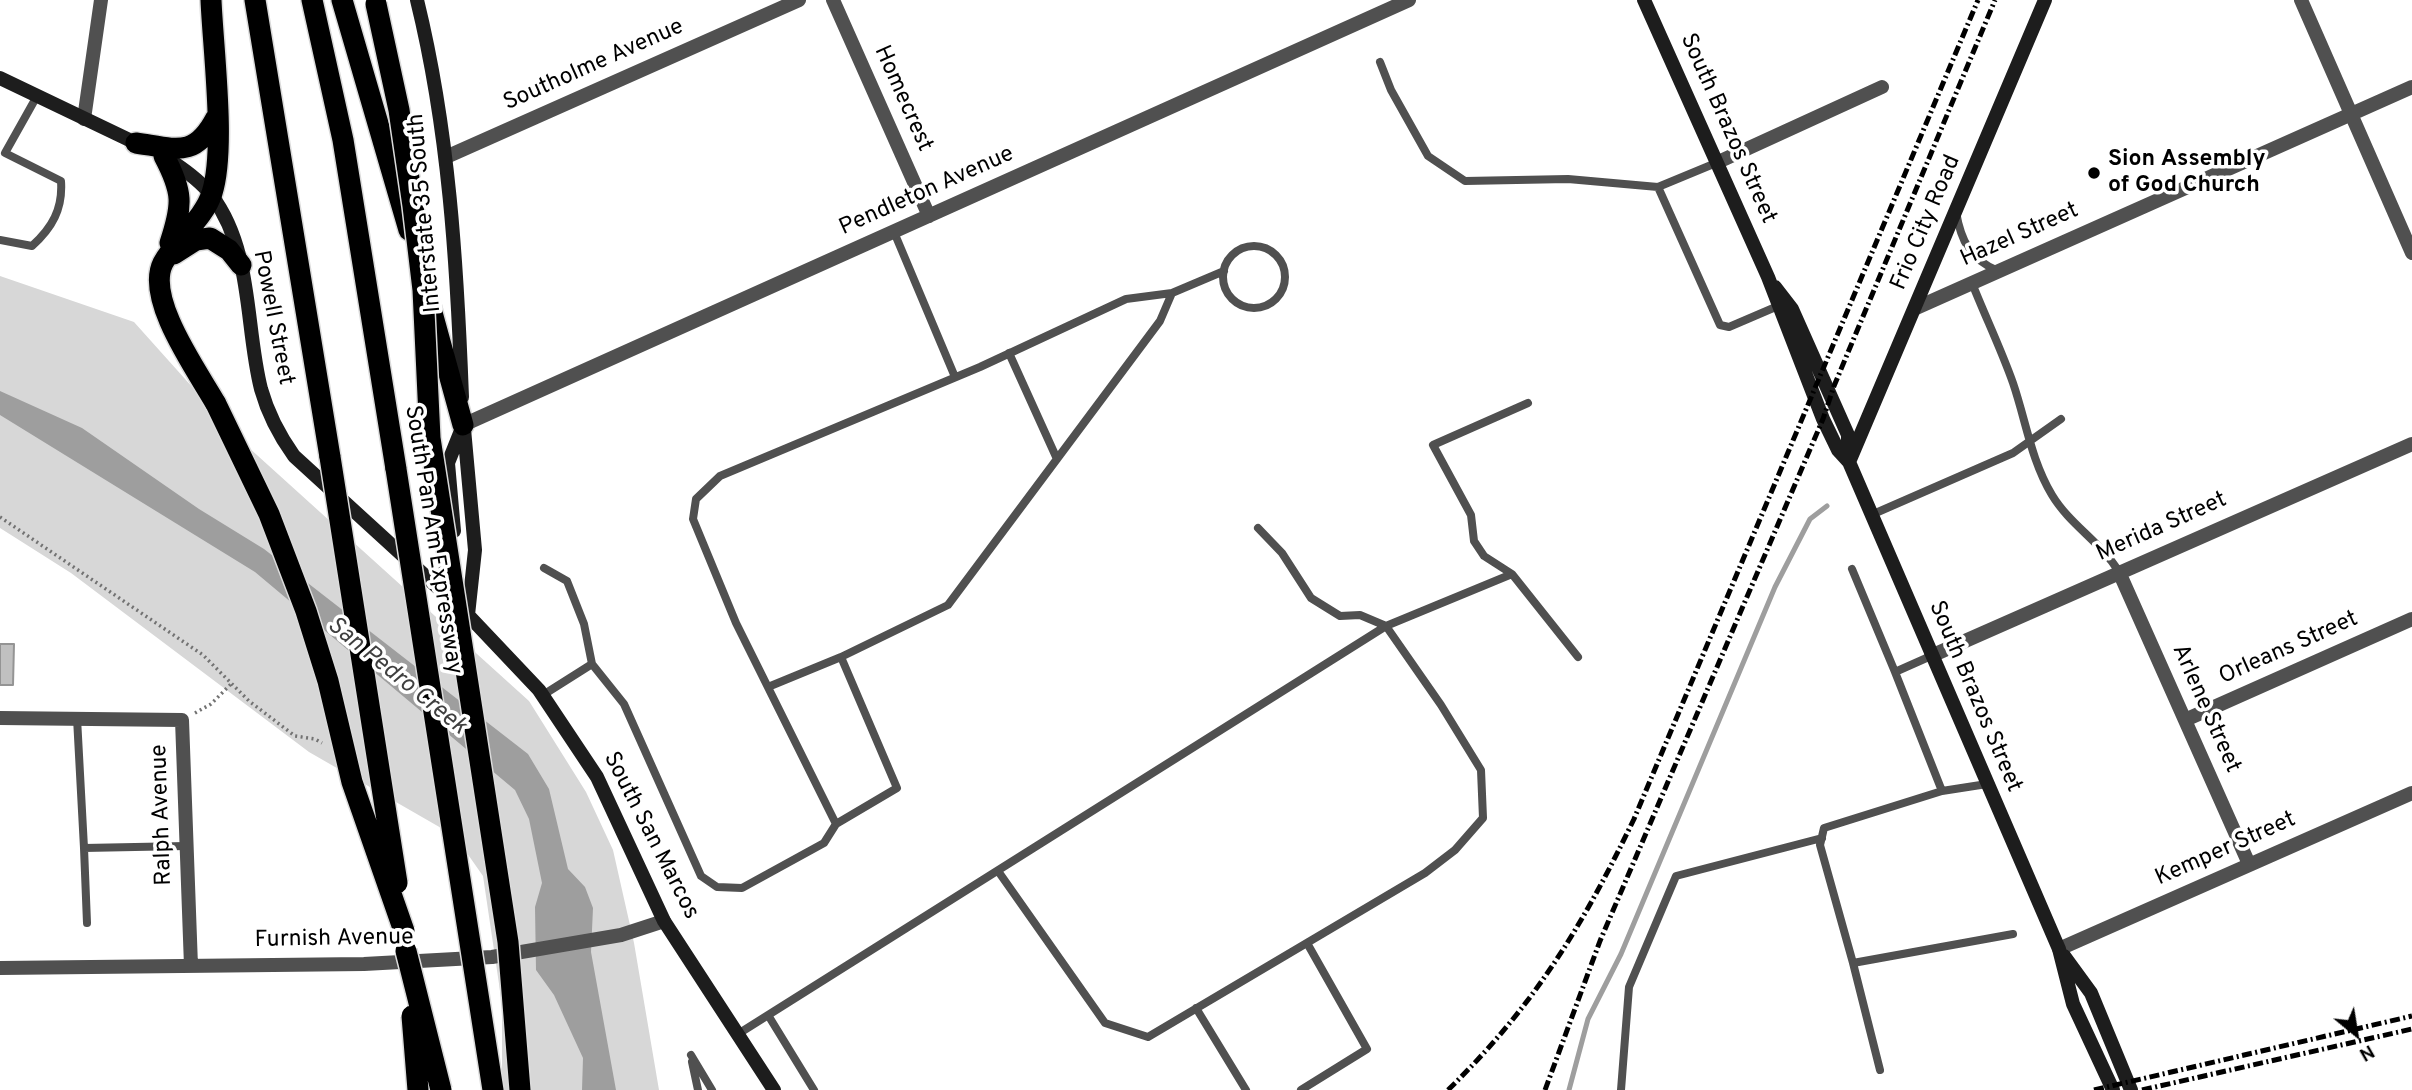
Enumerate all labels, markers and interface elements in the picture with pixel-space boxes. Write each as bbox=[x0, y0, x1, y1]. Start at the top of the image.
street label: Southolme Avenue bbox=[500, 14, 688, 118]
street label: South Brazos Street bbox=[1673, 30, 1781, 228]
street label: Homecrest bbox=[866, 42, 938, 156]
street label: Interstate 35 South bbox=[404, 112, 448, 314]
street label: Pendleton Avenue bbox=[836, 141, 1018, 243]
place label: Sion Assembly of God Church bbox=[2108, 146, 2266, 200]
street label: Frio City Road bbox=[1886, 151, 1968, 295]
marker: Sion Assembly of God Church bbox=[2086, 165, 2102, 181]
street label: Hazel Street bbox=[1957, 198, 2083, 274]
street label: Powell Street bbox=[245, 248, 299, 388]
street label: South Pan Am Expressway bbox=[397, 404, 467, 676]
street label: Merida Street bbox=[2093, 487, 2231, 569]
street label: South Brazos Street bbox=[1921, 597, 2027, 797]
street label: Orleans Street bbox=[2215, 606, 2363, 692]
water label: San Pedro Creek bbox=[320, 612, 472, 742]
street label: Arlene Street bbox=[2164, 641, 2246, 777]
street label: Ralph Avenue bbox=[147, 744, 179, 886]
street label: South San Marcos bbox=[596, 748, 704, 924]
street label: Kemper Street bbox=[2152, 807, 2300, 893]
street label: Furnish Avenue bbox=[254, 925, 414, 955]
north arrow bbox=[2321, 999, 2391, 1069]
text: N bbox=[2355, 1038, 2378, 1066]

